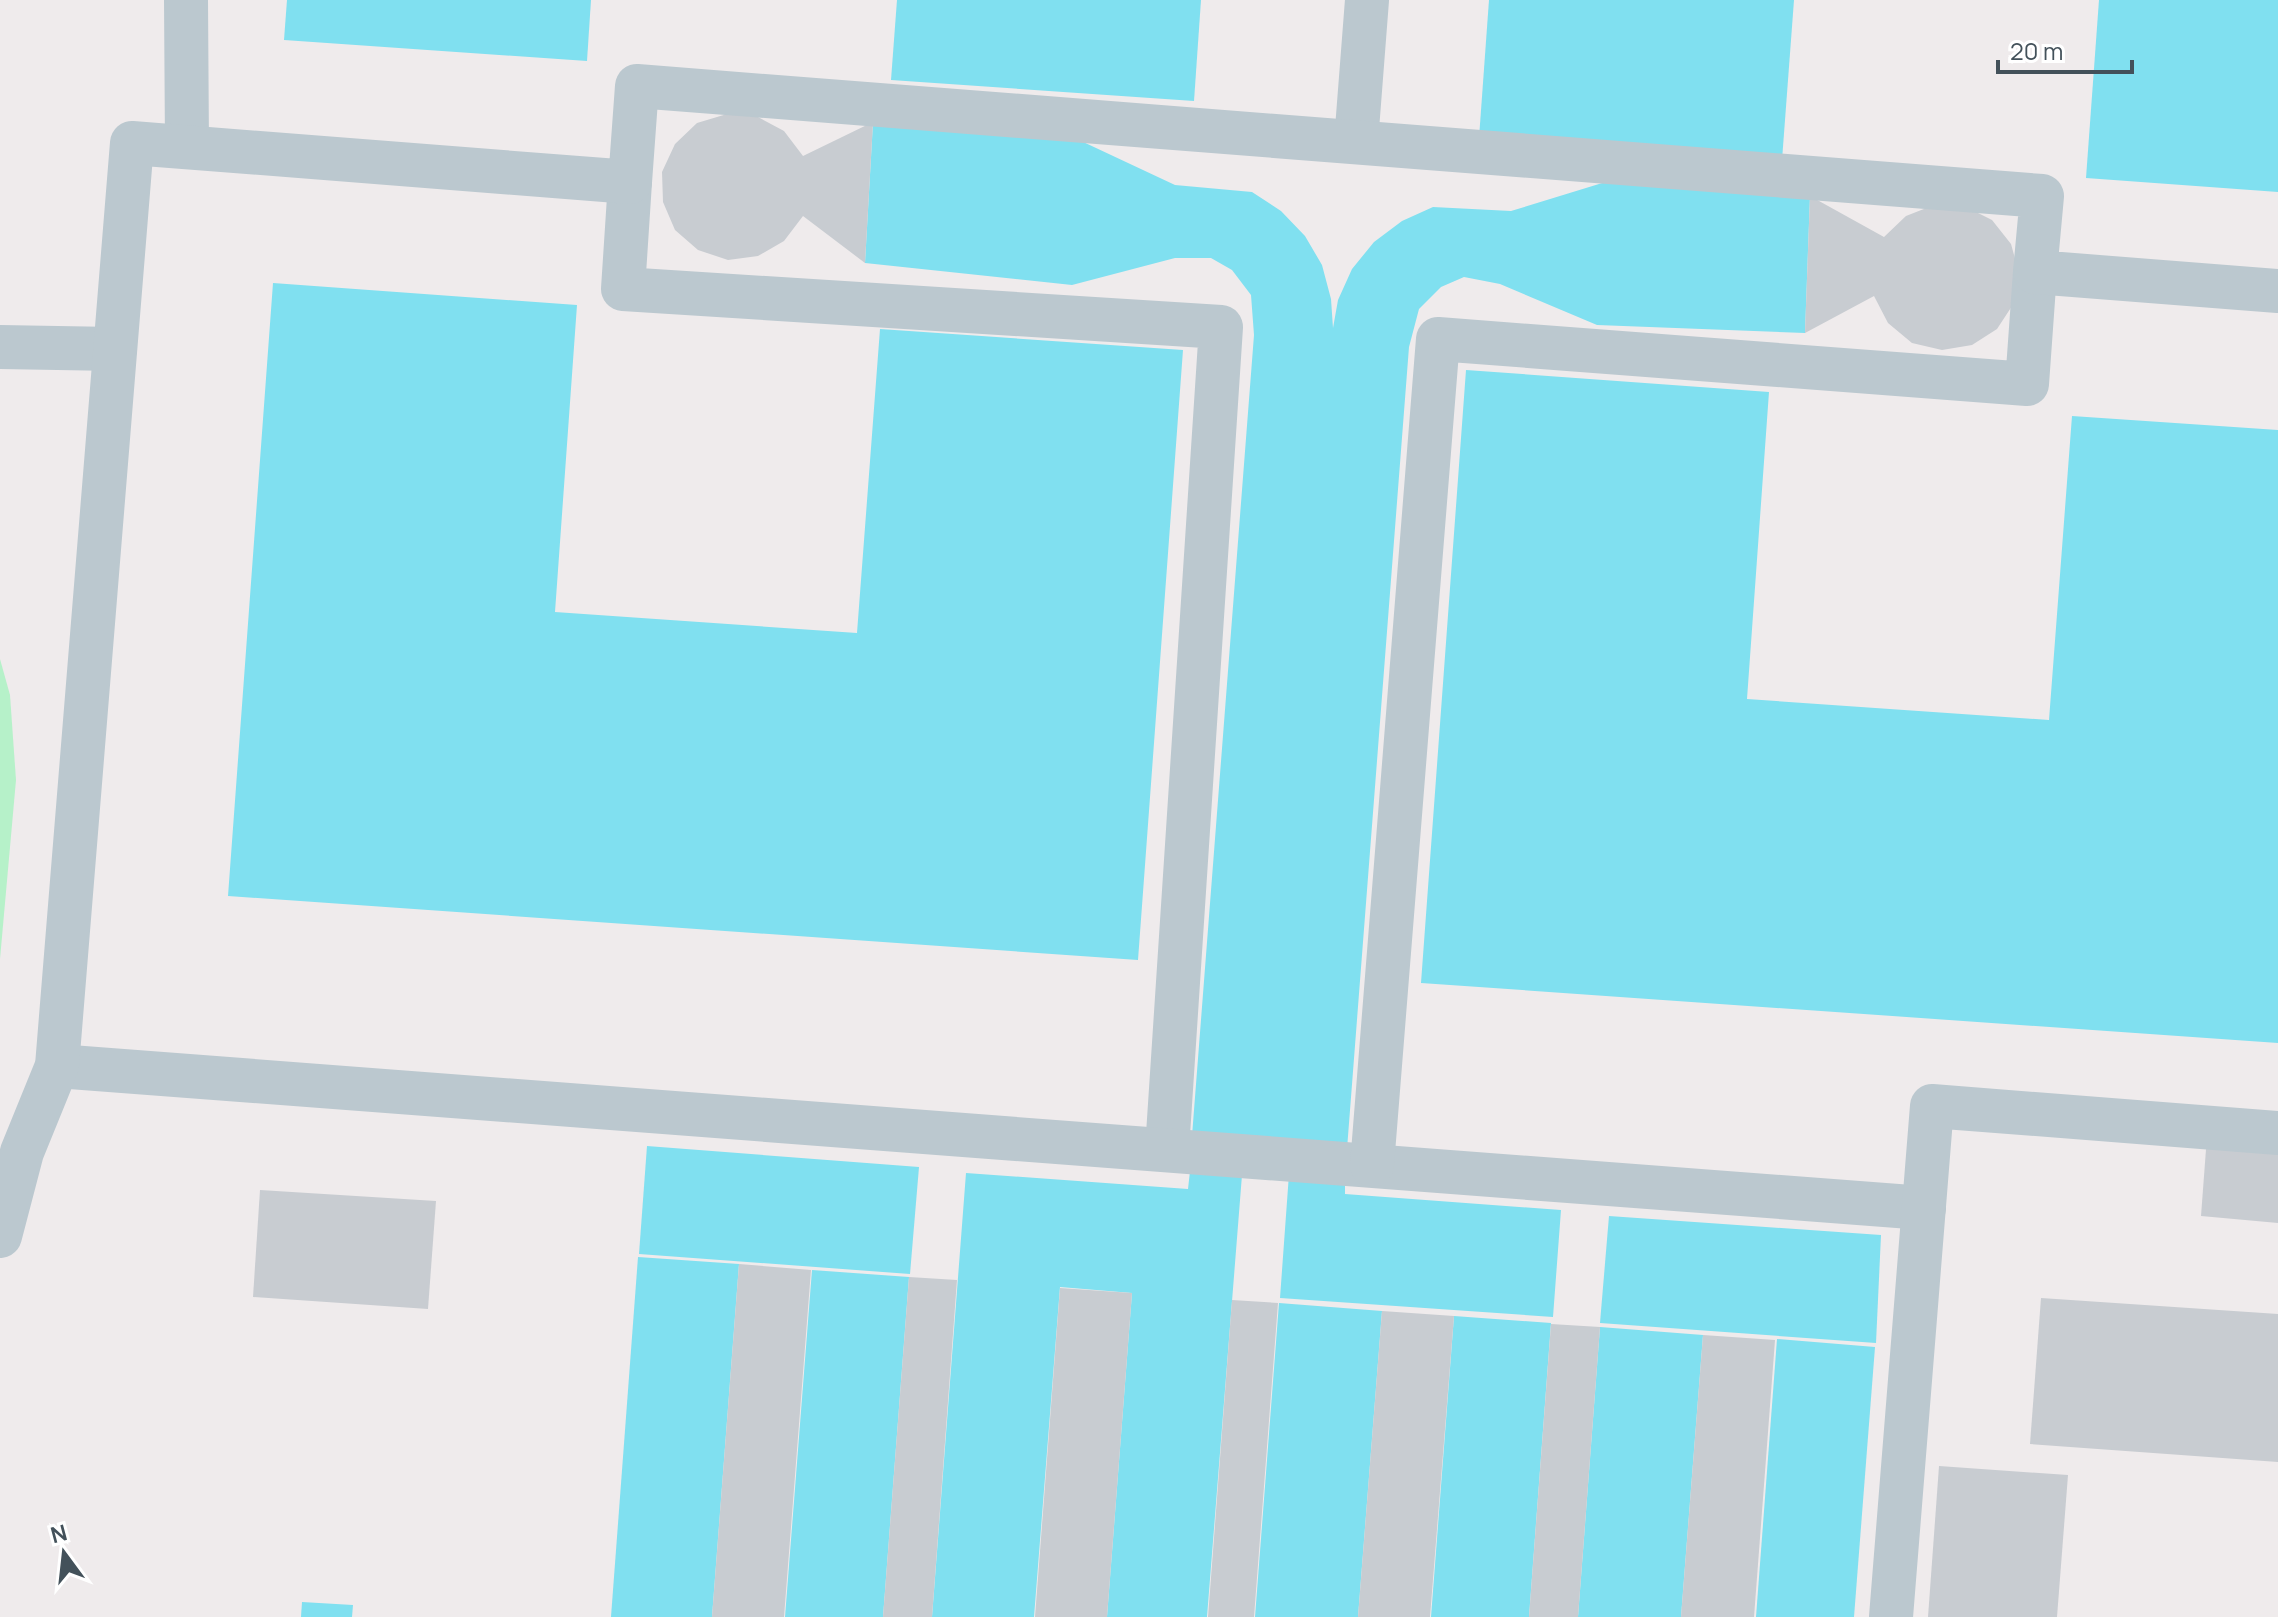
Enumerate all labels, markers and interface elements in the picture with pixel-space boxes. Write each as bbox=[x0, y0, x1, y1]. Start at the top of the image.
scale bar bbox=[1998, 24, 2132, 74]
text: 20 m bbox=[2010, 34, 2063, 67]
north arrow bbox=[24, 1513, 104, 1593]
text: N bbox=[47, 1517, 70, 1550]

